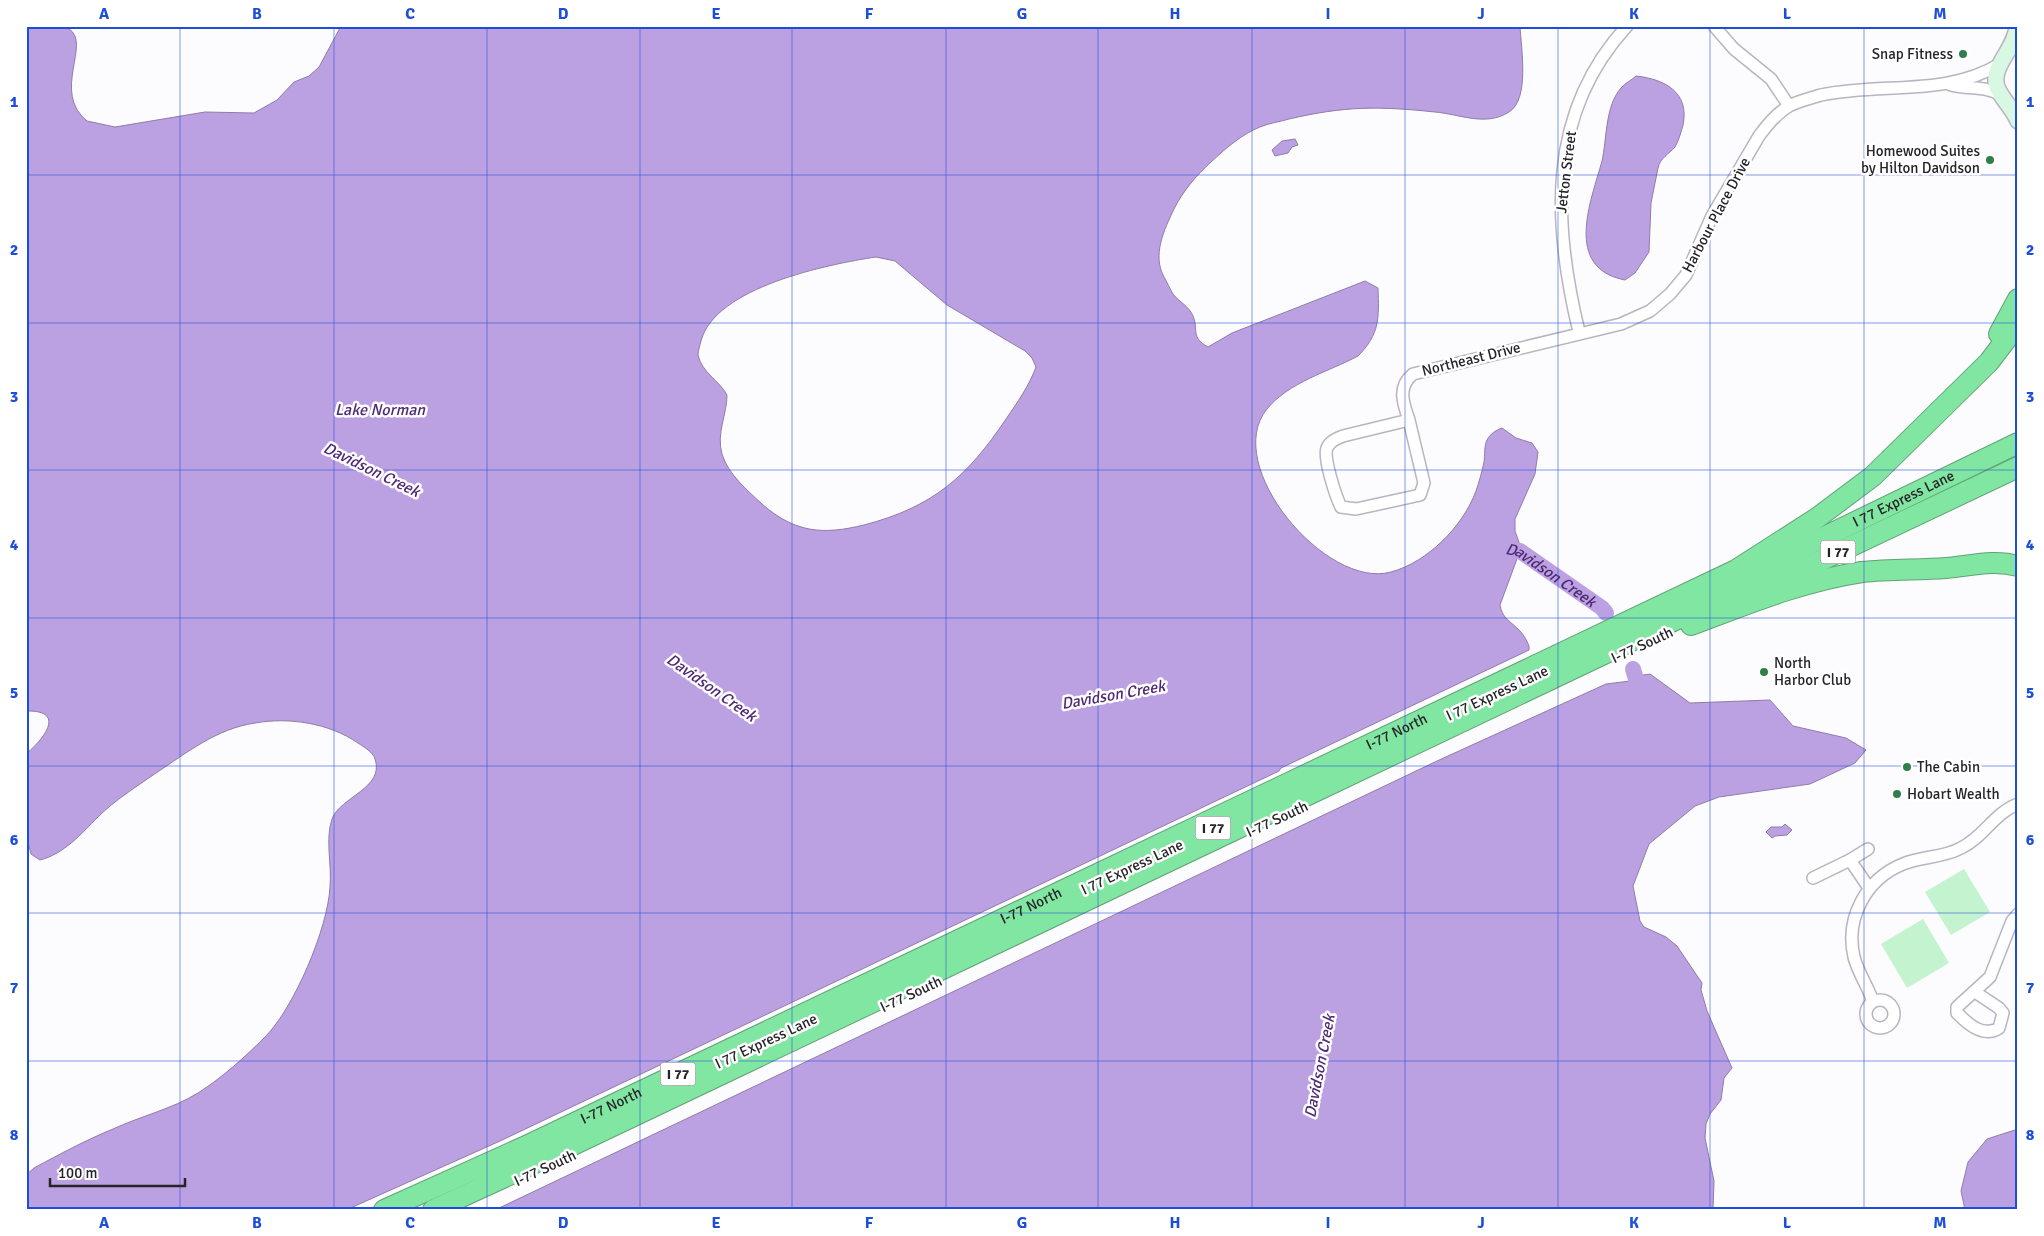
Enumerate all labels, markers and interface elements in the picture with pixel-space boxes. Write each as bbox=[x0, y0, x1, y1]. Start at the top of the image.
text: A bbox=[99, 4, 110, 24]
text: B bbox=[252, 4, 262, 24]
text: C bbox=[405, 4, 415, 24]
text: D bbox=[558, 4, 569, 24]
text: E bbox=[711, 4, 721, 24]
text: F bbox=[865, 4, 874, 24]
text: G bbox=[1017, 4, 1027, 24]
text: H bbox=[1170, 4, 1180, 24]
text: I bbox=[1325, 4, 1331, 24]
text: J bbox=[1477, 4, 1485, 24]
text: K bbox=[1629, 4, 1639, 24]
text: L bbox=[1783, 4, 1792, 24]
text: M bbox=[1933, 4, 1947, 24]
place label: Snap Fitness bbox=[1872, 45, 1953, 63]
marker: Snap Fitness bbox=[1957, 48, 1969, 60]
text: 1 bbox=[10, 92, 19, 112]
text: 1 bbox=[2026, 92, 2035, 112]
street label: Jetton Street bbox=[1552, 130, 1580, 214]
place label: Homewood Suites by Hilton Davidson bbox=[1861, 142, 1980, 177]
street label: Harbour Place Drive bbox=[1678, 154, 1754, 276]
marker: Homewood Suites by Hilton Davidson bbox=[1984, 154, 1996, 166]
text: 2 bbox=[10, 240, 18, 260]
text: 2 bbox=[2026, 240, 2034, 260]
street label: Northeast Drive bbox=[1420, 338, 1522, 380]
text: 3 bbox=[10, 387, 18, 407]
text: 3 bbox=[2026, 387, 2034, 407]
water label: Lake Norman bbox=[335, 400, 426, 420]
water label: Davidson Creek bbox=[320, 438, 425, 503]
street label: I 77 Express Lane bbox=[1850, 466, 1957, 531]
text: 4 bbox=[10, 535, 19, 555]
text: 4 bbox=[2026, 535, 2035, 555]
water label: Davidson Creek bbox=[1504, 539, 1601, 613]
road number: I 77 bbox=[1820, 540, 1856, 564]
street label: I-77 South bbox=[1608, 623, 1676, 667]
water label: Davidson Creek bbox=[663, 650, 762, 727]
place label: North Harbor Club bbox=[1774, 654, 1851, 689]
street label: I 77 Express Lane bbox=[1443, 661, 1551, 725]
marker: North Harbor Club bbox=[1758, 666, 1770, 678]
water label: Davidson Creek bbox=[1060, 676, 1168, 714]
text: 5 bbox=[10, 683, 18, 703]
text: 5 bbox=[2026, 683, 2034, 703]
street label: I-77 North bbox=[1363, 709, 1430, 754]
place label: The Cabin bbox=[1917, 758, 1980, 776]
marker: The Cabin bbox=[1901, 761, 1913, 773]
place label: Hobart Wealth bbox=[1907, 785, 2000, 803]
marker: Hobart Wealth bbox=[1891, 788, 1903, 800]
street label: I-77 South bbox=[1243, 797, 1311, 841]
road number: I 77 bbox=[1196, 816, 1230, 840]
text: 6 bbox=[10, 830, 19, 850]
text: 6 bbox=[2026, 830, 2035, 850]
street label: I 77 Express Lane bbox=[1078, 835, 1186, 899]
street label: I-77 North bbox=[997, 883, 1065, 928]
street label: I-77 South bbox=[877, 972, 945, 1016]
text: 7 bbox=[10, 978, 19, 998]
text: 7 bbox=[2026, 978, 2035, 998]
street label: I 77 Express Lane bbox=[712, 1009, 820, 1073]
water label: Davidson Creek bbox=[1300, 1011, 1340, 1120]
road number: I 77 bbox=[660, 1062, 696, 1086]
street label: I-77 North bbox=[578, 1083, 645, 1128]
text: 8 bbox=[10, 1125, 19, 1145]
text: 8 bbox=[2026, 1125, 2035, 1145]
street label: I-77 South bbox=[511, 1146, 579, 1190]
scale bar bbox=[50, 1156, 185, 1188]
text: 100 m bbox=[58, 1164, 98, 1182]
text: A bbox=[99, 1213, 110, 1233]
text: B bbox=[252, 1213, 262, 1233]
text: C bbox=[405, 1213, 415, 1233]
text: D bbox=[558, 1213, 569, 1233]
text: E bbox=[711, 1213, 721, 1233]
text: F bbox=[865, 1213, 874, 1233]
text: G bbox=[1017, 1213, 1027, 1233]
text: H bbox=[1170, 1213, 1180, 1233]
text: I bbox=[1325, 1213, 1331, 1233]
text: J bbox=[1477, 1213, 1485, 1233]
text: K bbox=[1629, 1213, 1639, 1233]
text: L bbox=[1783, 1213, 1792, 1233]
text: M bbox=[1933, 1213, 1947, 1233]

